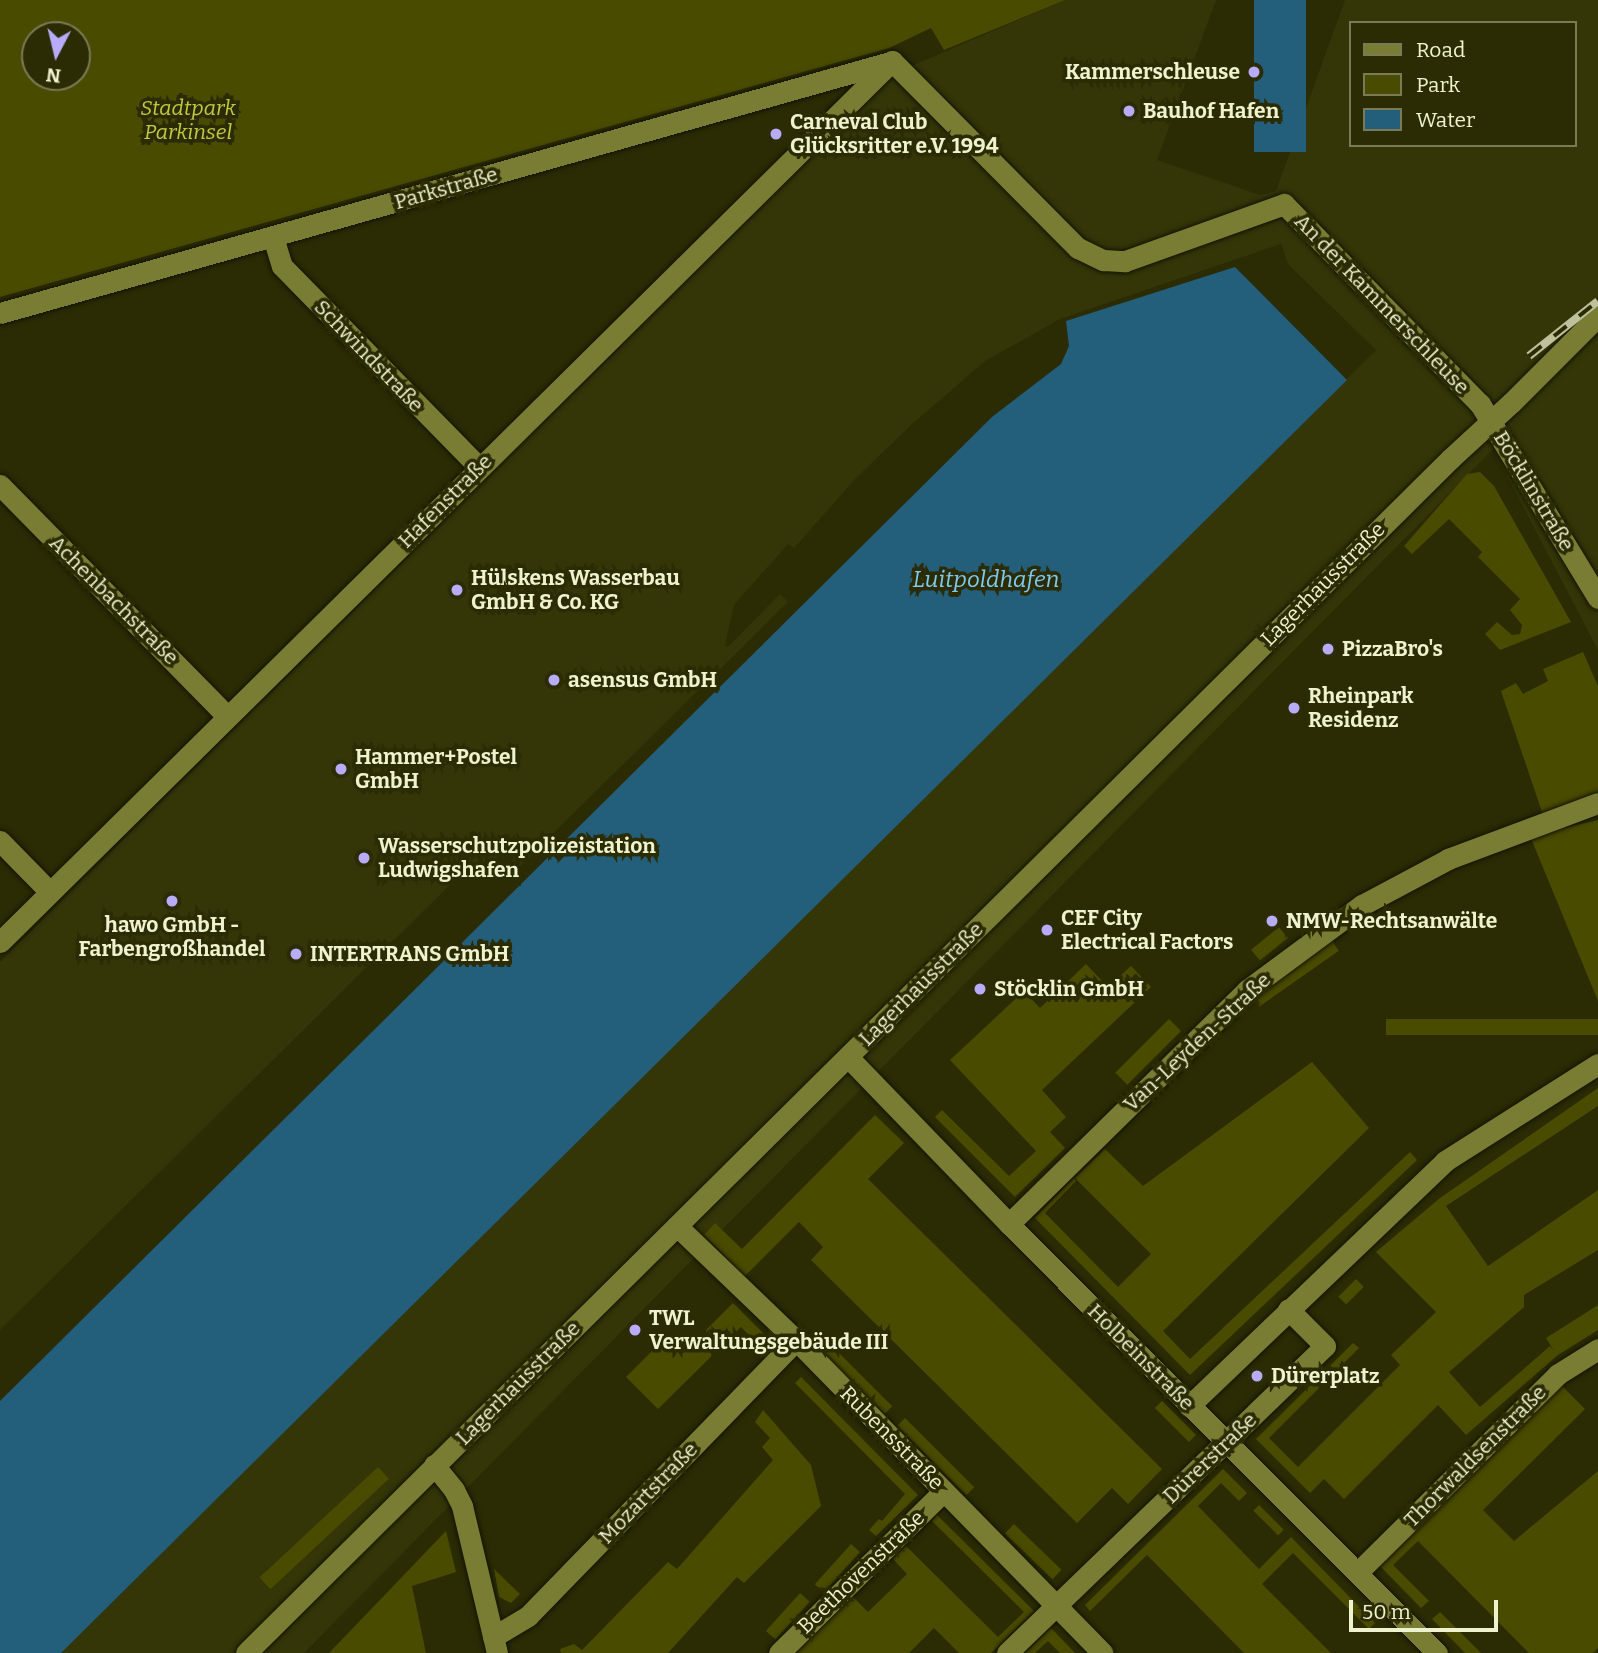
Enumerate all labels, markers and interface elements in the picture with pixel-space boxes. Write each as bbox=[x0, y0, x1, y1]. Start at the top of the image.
north arrow bbox=[21, 21, 91, 91]
legend bbox=[1350, 21, 1577, 147]
text: Road bbox=[1416, 37, 1465, 63]
place label: Kammerschleuse bbox=[1065, 59, 1240, 85]
text: N bbox=[45, 63, 62, 88]
marker: Kammerschleuse bbox=[1246, 64, 1262, 80]
text: Park bbox=[1416, 72, 1460, 98]
park label: Stadtpark Parkinsel bbox=[140, 95, 236, 145]
place label: Bauhof Hafen bbox=[1143, 98, 1279, 124]
marker: Bauhof Hafen bbox=[1121, 103, 1137, 119]
text: Water bbox=[1416, 107, 1475, 133]
place label: Carneval Club Glücksritter e.V. 1994 bbox=[790, 109, 998, 159]
marker: Carneval Club Glücksritter e.V. 1994 bbox=[768, 126, 784, 142]
street label: Parkstraße bbox=[391, 161, 501, 215]
street label: An der Kammerschleuse bbox=[1289, 209, 1475, 399]
street label: Schwindstraße bbox=[309, 295, 429, 417]
street label: Böcklinstraße bbox=[1488, 426, 1580, 556]
street label: Hafenstraße bbox=[393, 449, 497, 553]
street label: Lagerhausstraße bbox=[1256, 517, 1390, 651]
street label: Achenbachstraße bbox=[44, 530, 184, 670]
place label: Hülskens Wasserbau GmbH & Co. KG bbox=[471, 565, 680, 615]
water label: Luitpoldhafen bbox=[913, 565, 1059, 593]
marker: Hülskens Wasserbau GmbH & Co. KG bbox=[449, 582, 465, 598]
place label: PizzaBro's bbox=[1342, 636, 1443, 662]
marker: PizzaBro's bbox=[1320, 641, 1336, 657]
place label: asensus GmbH bbox=[568, 667, 717, 693]
marker: asensus GmbH bbox=[546, 672, 562, 688]
place label: Rheinpark Residenz bbox=[1308, 683, 1414, 733]
marker: Rheinpark Residenz bbox=[1286, 700, 1302, 716]
place label: Hammer+Postel GmbH bbox=[355, 744, 517, 794]
marker: Hammer+Postel GmbH bbox=[333, 761, 349, 777]
place label: Wasserschutzpolizeistation Ludwigshafen bbox=[378, 833, 656, 883]
marker: Wasserschutzpolizeistation Ludwigshafen bbox=[356, 850, 372, 866]
marker: hawo GmbH - Farbengroßhandel bbox=[164, 893, 180, 909]
place label: CEF City Electrical Factors bbox=[1061, 905, 1233, 955]
place label: NMW-Rechtsanwälte bbox=[1286, 908, 1497, 934]
place label: hawo GmbH - Farbengroßhandel bbox=[78, 912, 266, 962]
marker: NMW-Rechtsanwälte bbox=[1264, 913, 1280, 929]
street label: Lagerhausstraße bbox=[854, 917, 988, 1051]
marker: CEF City Electrical Factors bbox=[1039, 922, 1055, 938]
place label: INTERTRANS GmbH bbox=[310, 941, 509, 967]
marker: INTERTRANS GmbH bbox=[288, 946, 304, 962]
street label: Van-Leyden-Straße bbox=[1118, 967, 1276, 1117]
place label: Stöcklin GmbH bbox=[994, 976, 1144, 1002]
marker: Stöcklin GmbH bbox=[972, 981, 988, 997]
street label: Holbeinstraße bbox=[1082, 1298, 1200, 1416]
place label: TWL Verwaltungsgebäude III bbox=[649, 1305, 888, 1355]
street label: Lagerhausstraße bbox=[451, 1316, 585, 1450]
marker: TWL Verwaltungsgebäude III bbox=[627, 1322, 643, 1338]
place label: Dürerplatz bbox=[1271, 1363, 1380, 1389]
marker: Dürerplatz bbox=[1249, 1368, 1265, 1384]
street label: Thorwaldsenstraße bbox=[1399, 1380, 1551, 1532]
street label: Rubensstraße bbox=[835, 1381, 949, 1495]
street label: Dürerstraße bbox=[1158, 1407, 1262, 1509]
street label: Mozartstraße bbox=[593, 1437, 703, 1549]
street label: Beethovenstraße bbox=[792, 1505, 930, 1639]
scale bar bbox=[1353, 1586, 1502, 1630]
text: 50 m bbox=[1362, 1599, 1411, 1625]

